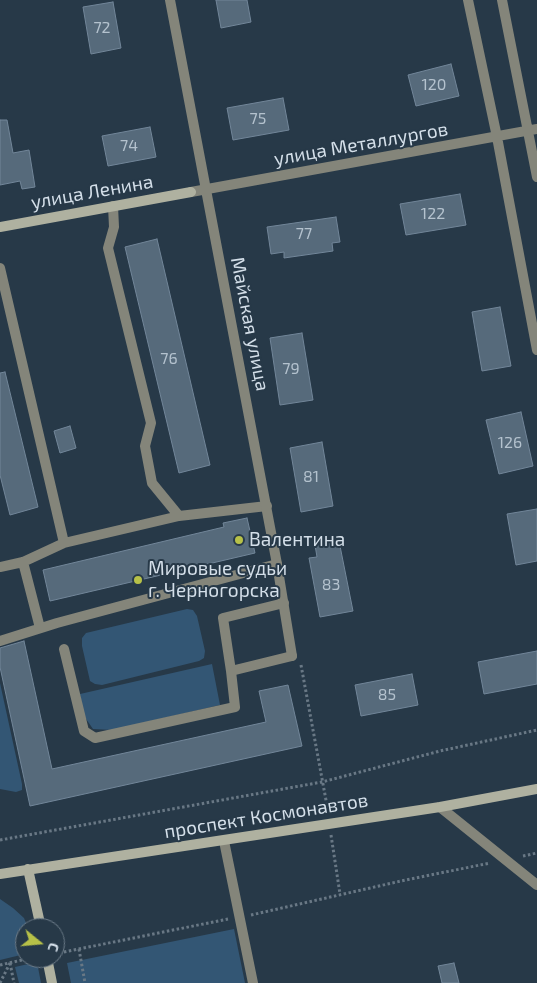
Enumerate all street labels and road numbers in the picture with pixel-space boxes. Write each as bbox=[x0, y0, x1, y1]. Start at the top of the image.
street label: улица Металлургов bbox=[272, 117, 450, 171]
street label: улица Ленина bbox=[29, 170, 155, 214]
street label: Майская улица bbox=[226, 255, 274, 393]
street label: проспект Космонавтов bbox=[162, 789, 370, 843]

